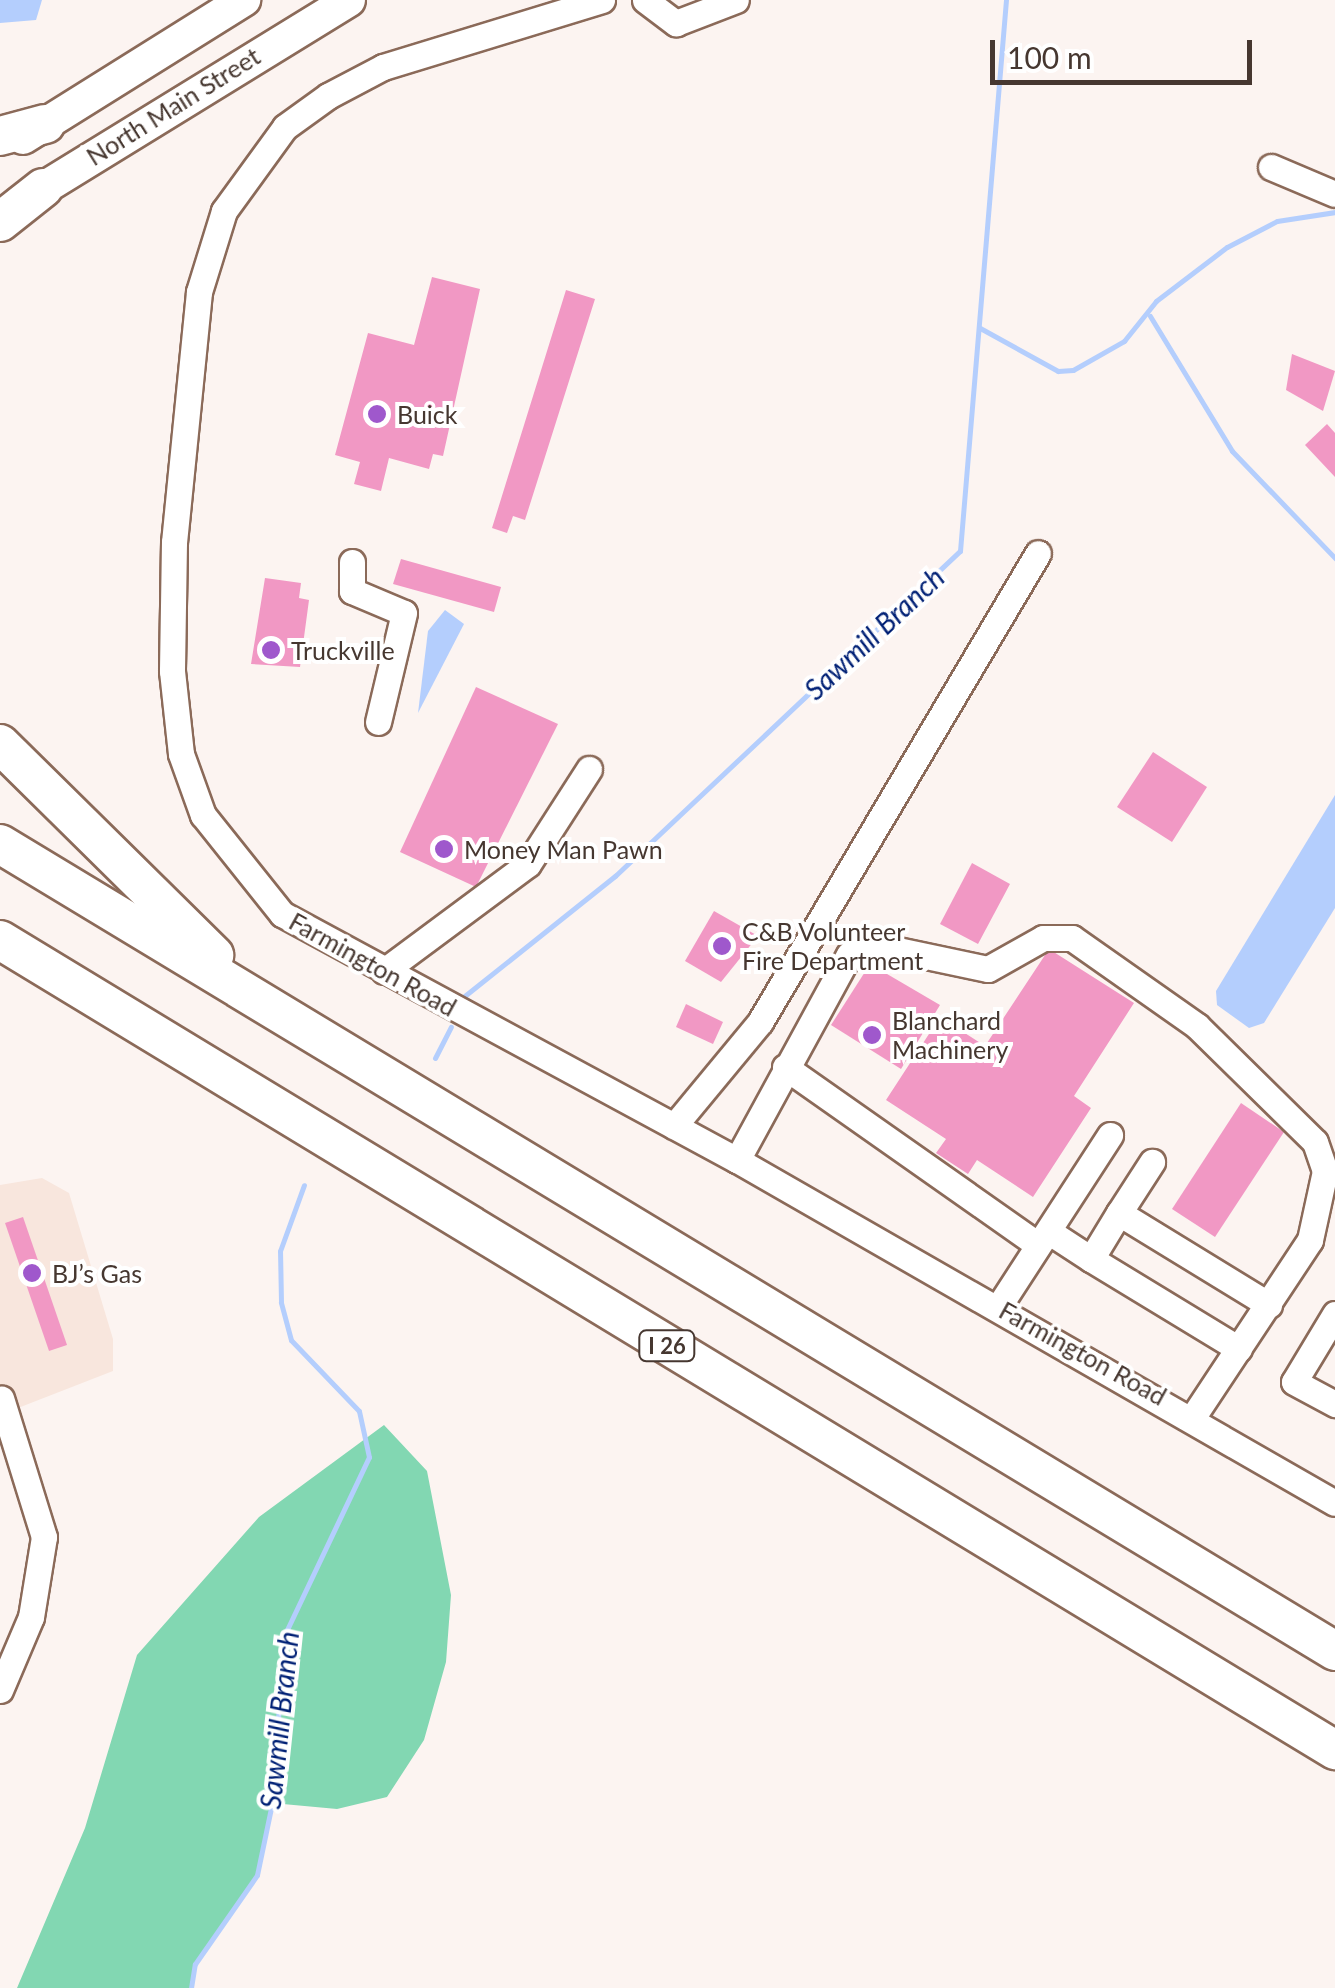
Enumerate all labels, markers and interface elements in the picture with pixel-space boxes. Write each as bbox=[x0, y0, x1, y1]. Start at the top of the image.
scale bar bbox=[995, 20, 1258, 82]
text: 100 m bbox=[1007, 39, 1092, 75]
street label: North Main Street bbox=[81, 41, 265, 171]
place label: Buick bbox=[397, 399, 457, 429]
marker: Buick bbox=[366, 403, 388, 425]
water label: Sawmill Branch bbox=[797, 560, 951, 706]
place label: Truckville bbox=[291, 635, 395, 665]
marker: Truckville bbox=[260, 639, 282, 661]
place label: Money Man Pawn bbox=[464, 834, 663, 864]
marker: Money Man Pawn bbox=[433, 838, 455, 860]
street label: Farmington Road bbox=[284, 906, 462, 1022]
place label: C&B Volunteer Fire Department bbox=[742, 917, 923, 976]
marker: C&B Volunteer Fire Department bbox=[711, 935, 733, 957]
place label: Blanchard Machinery bbox=[892, 1006, 1008, 1065]
marker: Blanchard Machinery bbox=[861, 1024, 883, 1046]
place label: BJ’s Gas bbox=[52, 1258, 142, 1288]
marker: BJ’s Gas bbox=[21, 1262, 43, 1284]
street label: Farmington Road bbox=[994, 1295, 1172, 1411]
road number: I 26 bbox=[637, 1329, 697, 1363]
water label: Sawmill Branch bbox=[253, 1630, 305, 1810]

